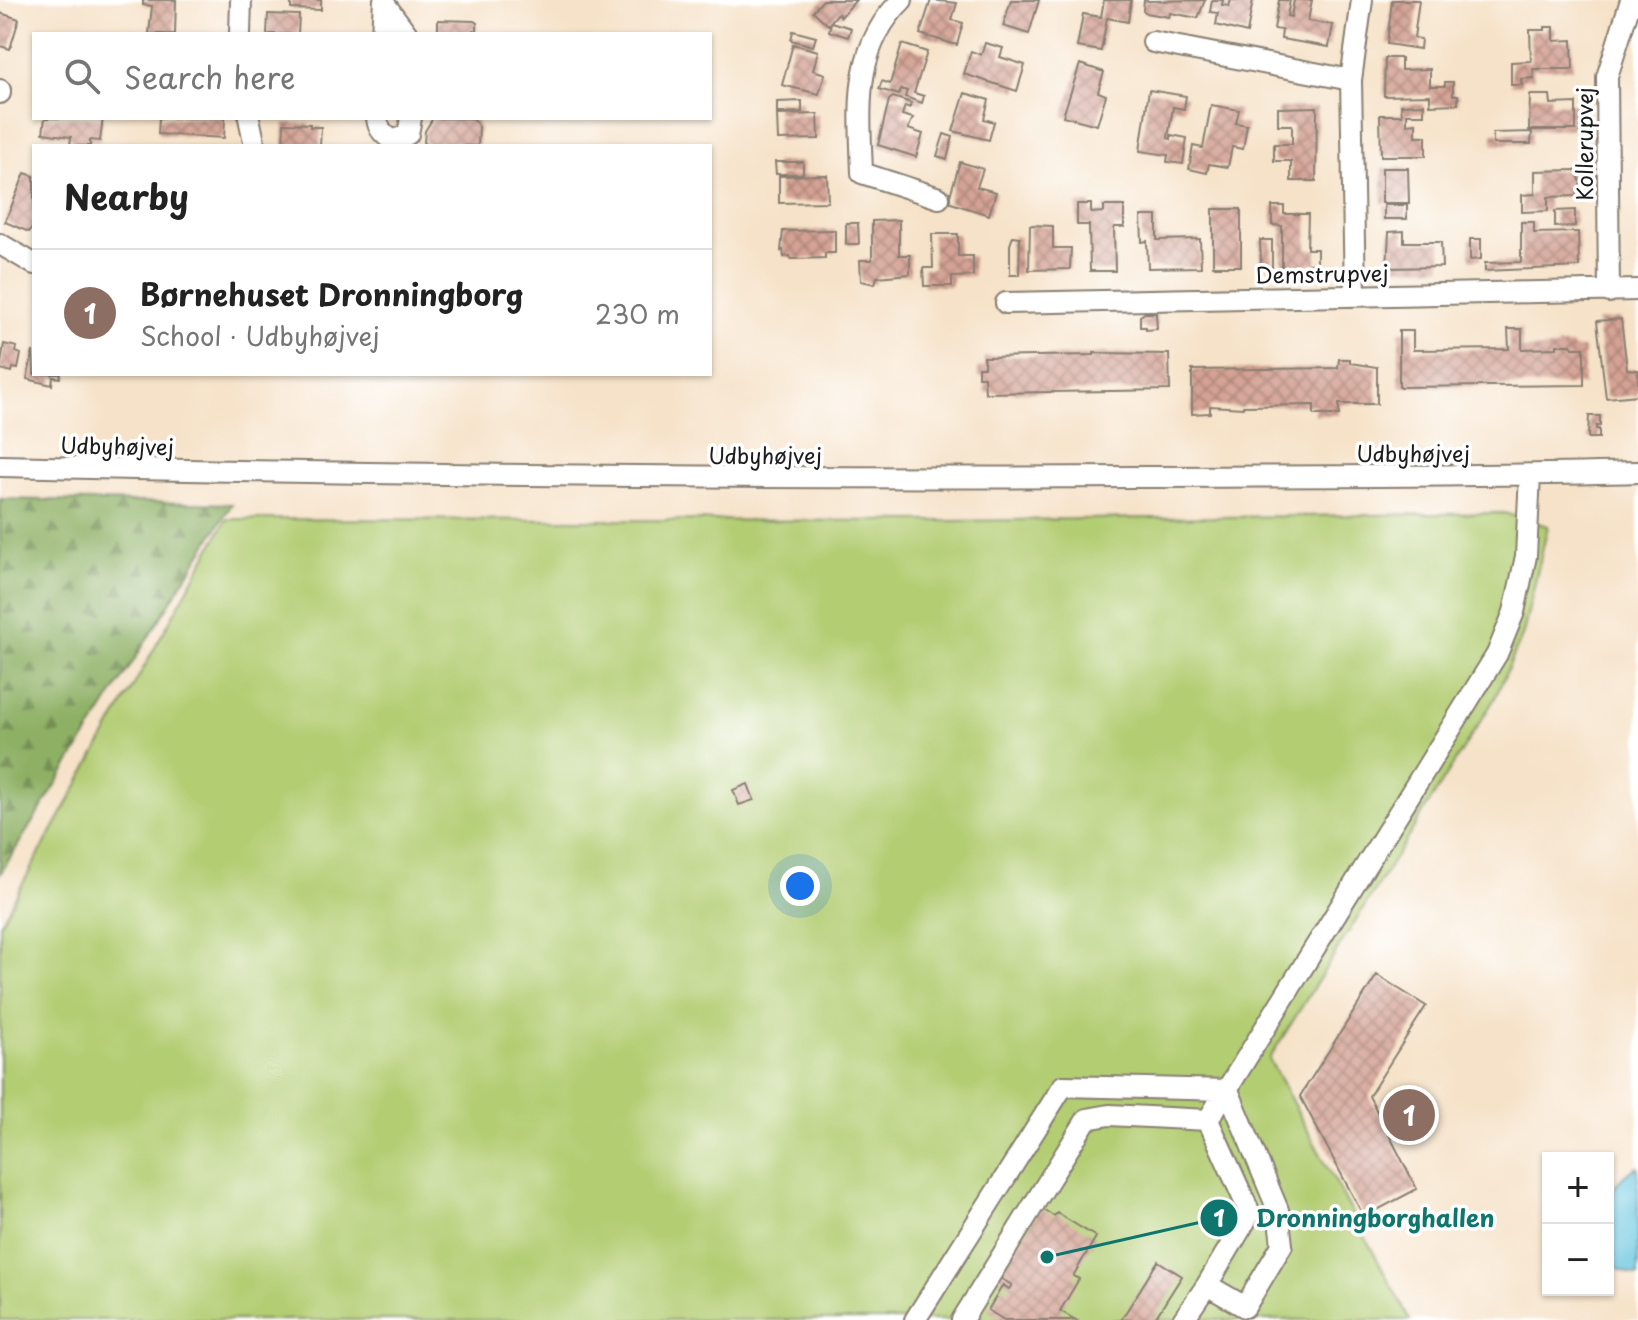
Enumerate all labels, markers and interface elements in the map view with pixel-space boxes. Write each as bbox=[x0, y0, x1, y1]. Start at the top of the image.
search box bbox=[32, 32, 712, 120]
icon: search bbox=[60, 54, 104, 98]
text: Search here bbox=[124, 54, 296, 99]
street label: Kollerupvej bbox=[1567, 87, 1600, 201]
text: Nearby bbox=[64, 170, 189, 222]
street label: Demstrupvej bbox=[1255, 255, 1389, 291]
text: Børnehuset Dronningborg bbox=[140, 271, 524, 316]
text: 1 bbox=[84, 294, 96, 333]
text: 230 m bbox=[595, 294, 680, 333]
text: School · Udbyhøjvej bbox=[140, 316, 380, 355]
street label: Udbyhøjvej bbox=[60, 428, 174, 462]
street label: Udbyhøjvej bbox=[1356, 436, 1470, 469]
street label: Udbyhøjvej bbox=[708, 438, 822, 471]
your location bbox=[780, 866, 820, 906]
pin: 1 bbox=[1383, 1085, 1435, 1145]
map controls bbox=[1542, 1152, 1614, 1296]
button: + bbox=[1542, 1152, 1614, 1224]
callout: Dronningborghallen bbox=[1199, 1194, 1510, 1242]
text: 1 bbox=[1213, 1199, 1225, 1235]
text: Dronningborghallen bbox=[1255, 1199, 1495, 1235]
button: − bbox=[1542, 1224, 1614, 1296]

